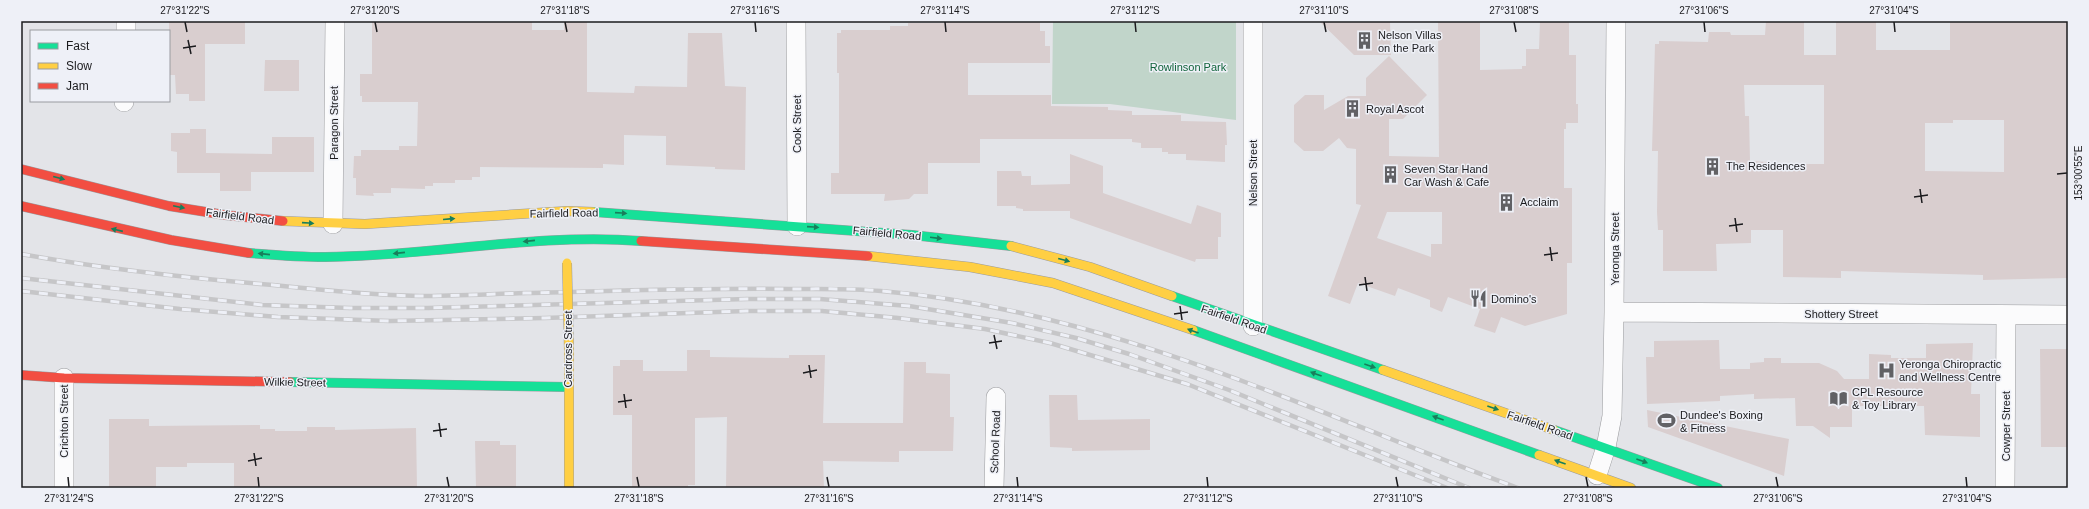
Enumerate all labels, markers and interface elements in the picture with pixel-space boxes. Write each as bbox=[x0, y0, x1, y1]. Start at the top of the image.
text: 27°31'22"S bbox=[160, 5, 210, 16]
text: 27°31'20"S bbox=[350, 5, 400, 16]
text: 27°31'18"S bbox=[540, 5, 590, 16]
text: 27°31'16"S bbox=[730, 5, 780, 16]
text: 27°31'14"S bbox=[920, 5, 970, 16]
text: 27°31'12"S bbox=[1110, 5, 1160, 16]
text: 27°31'10"S bbox=[1299, 5, 1349, 16]
text: 27°31'08"S bbox=[1489, 5, 1539, 16]
text: 27°31'06"S bbox=[1679, 5, 1729, 16]
text: 27°31'04"S bbox=[1869, 5, 1919, 16]
place label: Nelson Villas on the Park bbox=[1378, 29, 1442, 54]
legend bbox=[30, 30, 170, 102]
building icon: Nelson Villas on the Park bbox=[1355, 31, 1375, 51]
text: Fast bbox=[66, 39, 90, 53]
text: Slow bbox=[66, 59, 92, 73]
park label: Rowlinson Park bbox=[1150, 61, 1227, 73]
text: Jam bbox=[66, 79, 89, 93]
street label: Paragon Street bbox=[328, 86, 340, 160]
street label: Cook Street bbox=[791, 95, 803, 153]
building icon: Royal Ascot bbox=[1343, 99, 1363, 119]
place label: Royal Ascot bbox=[1366, 103, 1424, 115]
street label: Nelson Street bbox=[1247, 140, 1259, 206]
text: 153°00'55"E bbox=[2073, 145, 2084, 201]
building icon: The Residences bbox=[1703, 156, 1723, 176]
place label: The Residences bbox=[1726, 160, 1806, 172]
place label: Seven Star Hand Car Wash & Cafe bbox=[1404, 163, 1489, 188]
building icon: Seven Star Hand Car Wash & Cafe bbox=[1381, 165, 1401, 185]
one-way arrow bbox=[53, 175, 65, 181]
building icon: Acclaim bbox=[1497, 192, 1517, 212]
place label: Acclaim bbox=[1520, 196, 1559, 208]
one-way arrow bbox=[173, 205, 185, 211]
street label: Fairfield Road bbox=[205, 206, 275, 226]
street label: Fairfield Road bbox=[530, 206, 598, 220]
one-way arrow bbox=[615, 210, 627, 217]
street label: Yeronga Street bbox=[1609, 213, 1621, 285]
one-way arrow bbox=[443, 215, 455, 222]
one-way arrow bbox=[302, 219, 314, 226]
one-way arrow bbox=[807, 224, 819, 231]
street label: Fairfield Road bbox=[852, 224, 922, 242]
one-way arrow bbox=[111, 226, 124, 232]
one-way arrow bbox=[930, 234, 942, 241]
one-way arrow bbox=[523, 238, 535, 244]
one-way arrow bbox=[393, 250, 405, 257]
one-way arrow bbox=[258, 251, 270, 257]
one-way arrow bbox=[1058, 257, 1070, 263]
restaurant icon: Domino's bbox=[1468, 289, 1488, 309]
place label: Domino's bbox=[1491, 293, 1537, 305]
street label: Fairfield Road bbox=[1200, 302, 1268, 336]
street label: Shottery Street bbox=[1804, 308, 1878, 320]
street label: Cardross Street bbox=[562, 310, 574, 388]
one-way arrow bbox=[1187, 327, 1199, 333]
place label: Yeronga Chiropractic and Wellness Centre bbox=[1899, 358, 2002, 383]
hospital icon: Yeronga Chiropractic and Wellness Centre bbox=[1876, 360, 1896, 380]
one-way arrow bbox=[1364, 363, 1376, 369]
one-way arrow bbox=[1309, 371, 1321, 377]
street label: Wilkie Street bbox=[264, 375, 326, 389]
street label: Crichton Street bbox=[58, 384, 70, 458]
place label: CPL Resource & Toy Library bbox=[1852, 386, 1923, 411]
library icon: CPL Resource & Toy Library bbox=[1829, 388, 1849, 408]
street label: Cowper Street bbox=[2000, 391, 2012, 461]
one-way arrow bbox=[1487, 406, 1499, 412]
street label: Fairfield Road bbox=[1506, 408, 1574, 442]
place label: Dundee's Boxing & Fitness bbox=[1680, 409, 1763, 434]
street label: School Road bbox=[988, 410, 1002, 474]
sports icon: Dundee's Boxing & Fitness bbox=[1657, 411, 1677, 431]
one-way arrow bbox=[1432, 415, 1444, 421]
one-way arrow bbox=[1637, 458, 1649, 464]
one-way arrow bbox=[1554, 459, 1566, 465]
text: 27°31'24"S bbox=[44, 493, 94, 504]
text: 27°31'22"S bbox=[234, 493, 284, 504]
text: 27°31'20"S bbox=[424, 493, 474, 504]
text: 27°31'18"S bbox=[614, 493, 664, 504]
text: 27°31'16"S bbox=[804, 493, 854, 504]
text: 27°31'14"S bbox=[993, 493, 1043, 504]
text: 27°31'12"S bbox=[1183, 493, 1233, 504]
text: 27°31'10"S bbox=[1373, 493, 1423, 504]
text: 27°31'08"S bbox=[1563, 493, 1613, 504]
text: 27°31'06"S bbox=[1753, 493, 1803, 504]
text: 27°31'04"S bbox=[1942, 493, 1992, 504]

